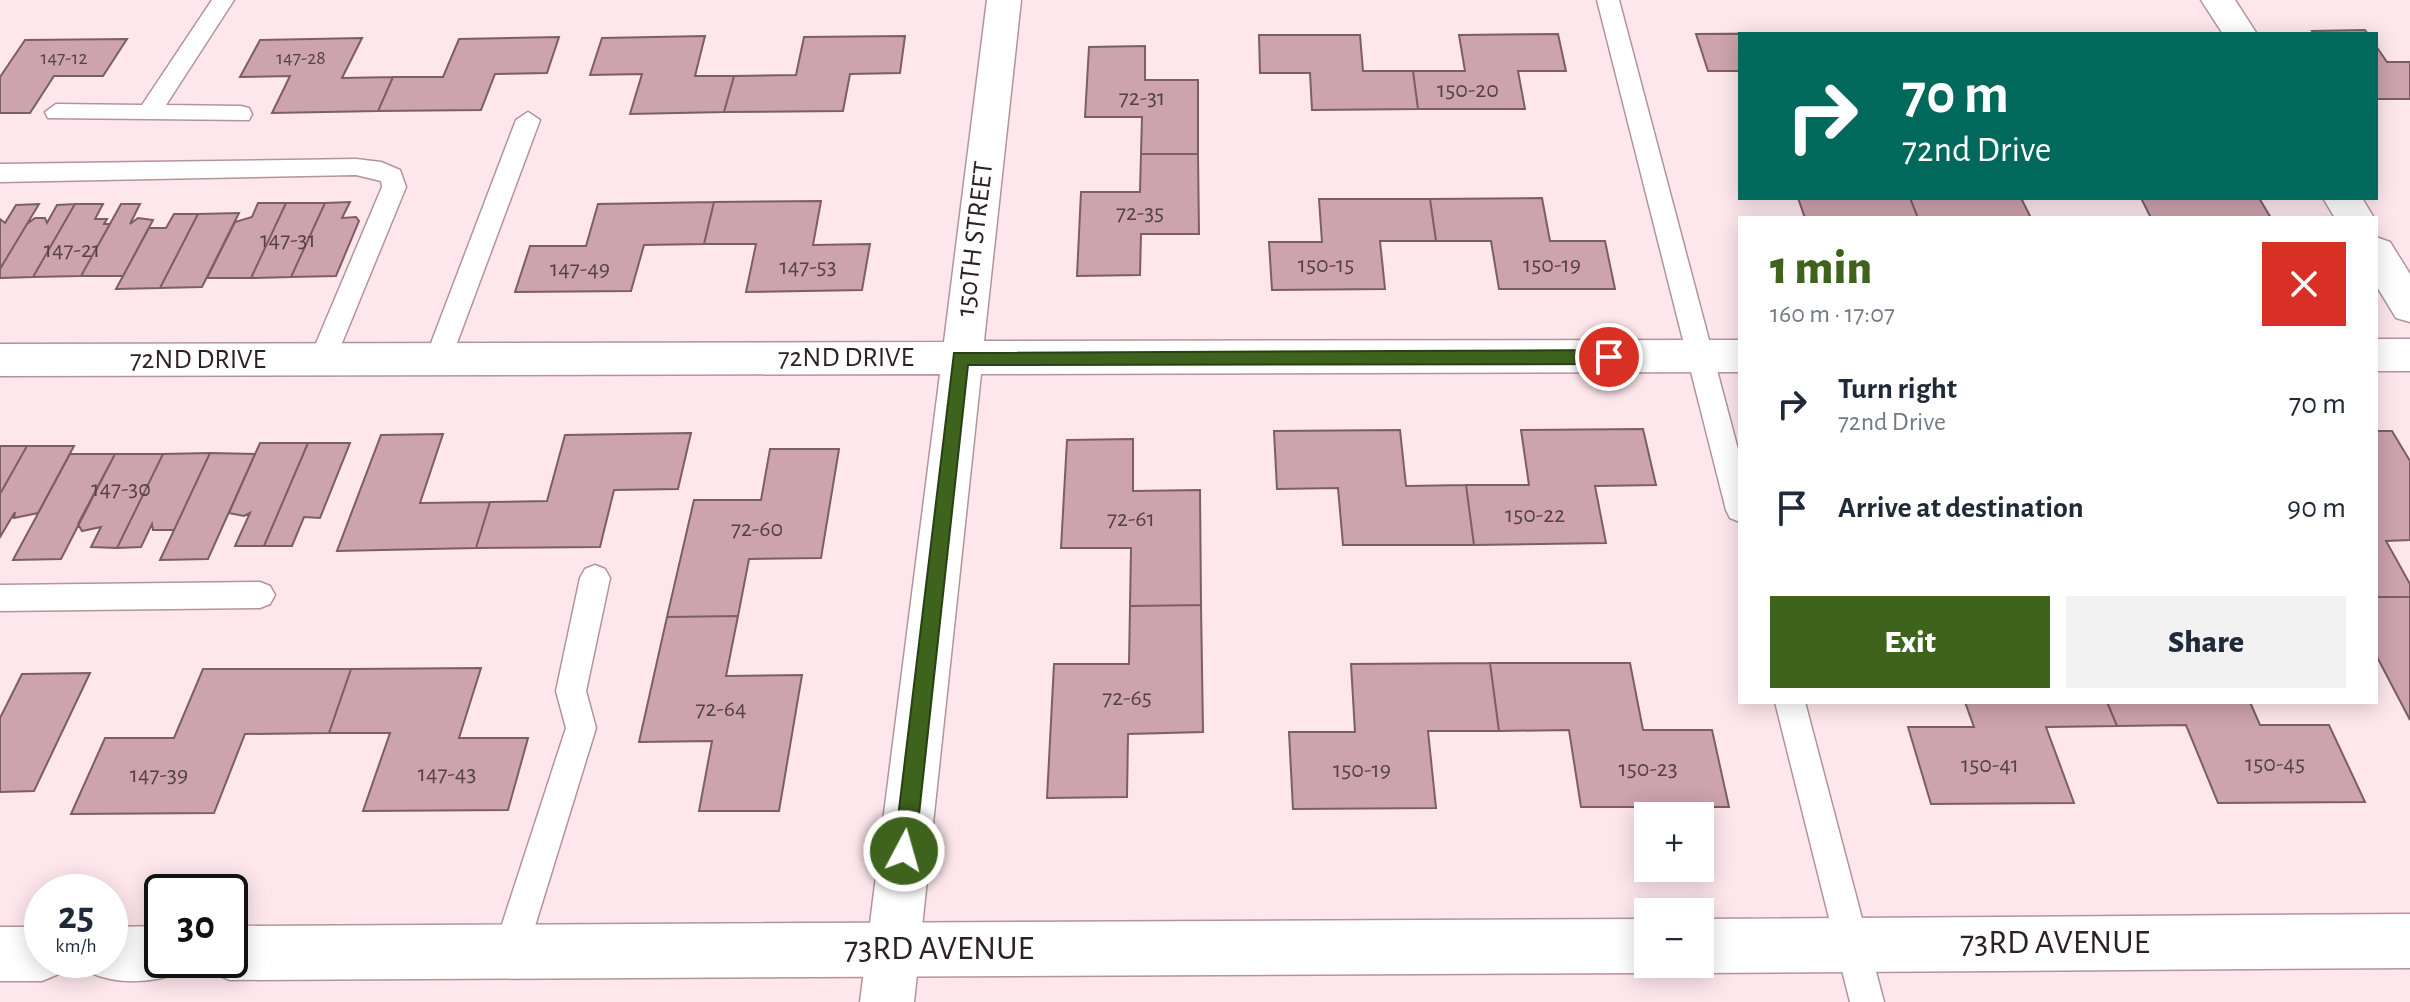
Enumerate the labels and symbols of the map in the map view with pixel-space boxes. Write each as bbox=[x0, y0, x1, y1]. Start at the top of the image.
house number: 147-12 bbox=[41, 48, 87, 68]
house number: 147-28 bbox=[276, 48, 326, 68]
house number: 150-20 bbox=[1437, 78, 1499, 102]
house number: 72-31 bbox=[1119, 86, 1165, 110]
street label: 150TH STREET bbox=[952, 159, 998, 318]
house number: 72-35 bbox=[1116, 201, 1164, 225]
house number: 147-31 bbox=[260, 228, 316, 252]
house number: 147-21 bbox=[44, 238, 100, 262]
house number: 150-15 bbox=[1298, 253, 1354, 277]
house number: 150-19 bbox=[1523, 253, 1581, 277]
house number: 147-53 bbox=[779, 255, 837, 279]
house number: 147-49 bbox=[550, 257, 610, 281]
pin bbox=[1575, 323, 1643, 391]
street label: 72ND DRIVE bbox=[778, 344, 914, 372]
street label: 72ND DRIVE bbox=[130, 346, 266, 374]
house number: 147-30 bbox=[91, 477, 151, 501]
house number: 150-22 bbox=[1505, 503, 1565, 527]
house number: 72-61 bbox=[1107, 507, 1155, 531]
house number: 72-60 bbox=[731, 517, 783, 541]
house number: 72-65 bbox=[1102, 686, 1152, 710]
house number: 72-64 bbox=[695, 697, 747, 721]
house number: 150-45 bbox=[2245, 752, 2305, 776]
house number: 150-41 bbox=[1961, 753, 2019, 777]
house number: 150-23 bbox=[1618, 757, 1678, 781]
house number: 150-19 bbox=[1333, 758, 1391, 782]
house number: 147-43 bbox=[418, 762, 476, 786]
house number: 147-39 bbox=[130, 763, 188, 787]
position arrow bbox=[862, 809, 946, 893]
speed limit sign: 30 bbox=[144, 874, 248, 978]
street label: 73RD AVENUE bbox=[1960, 926, 2150, 960]
street label: 73RD AVENUE bbox=[844, 932, 1034, 966]

